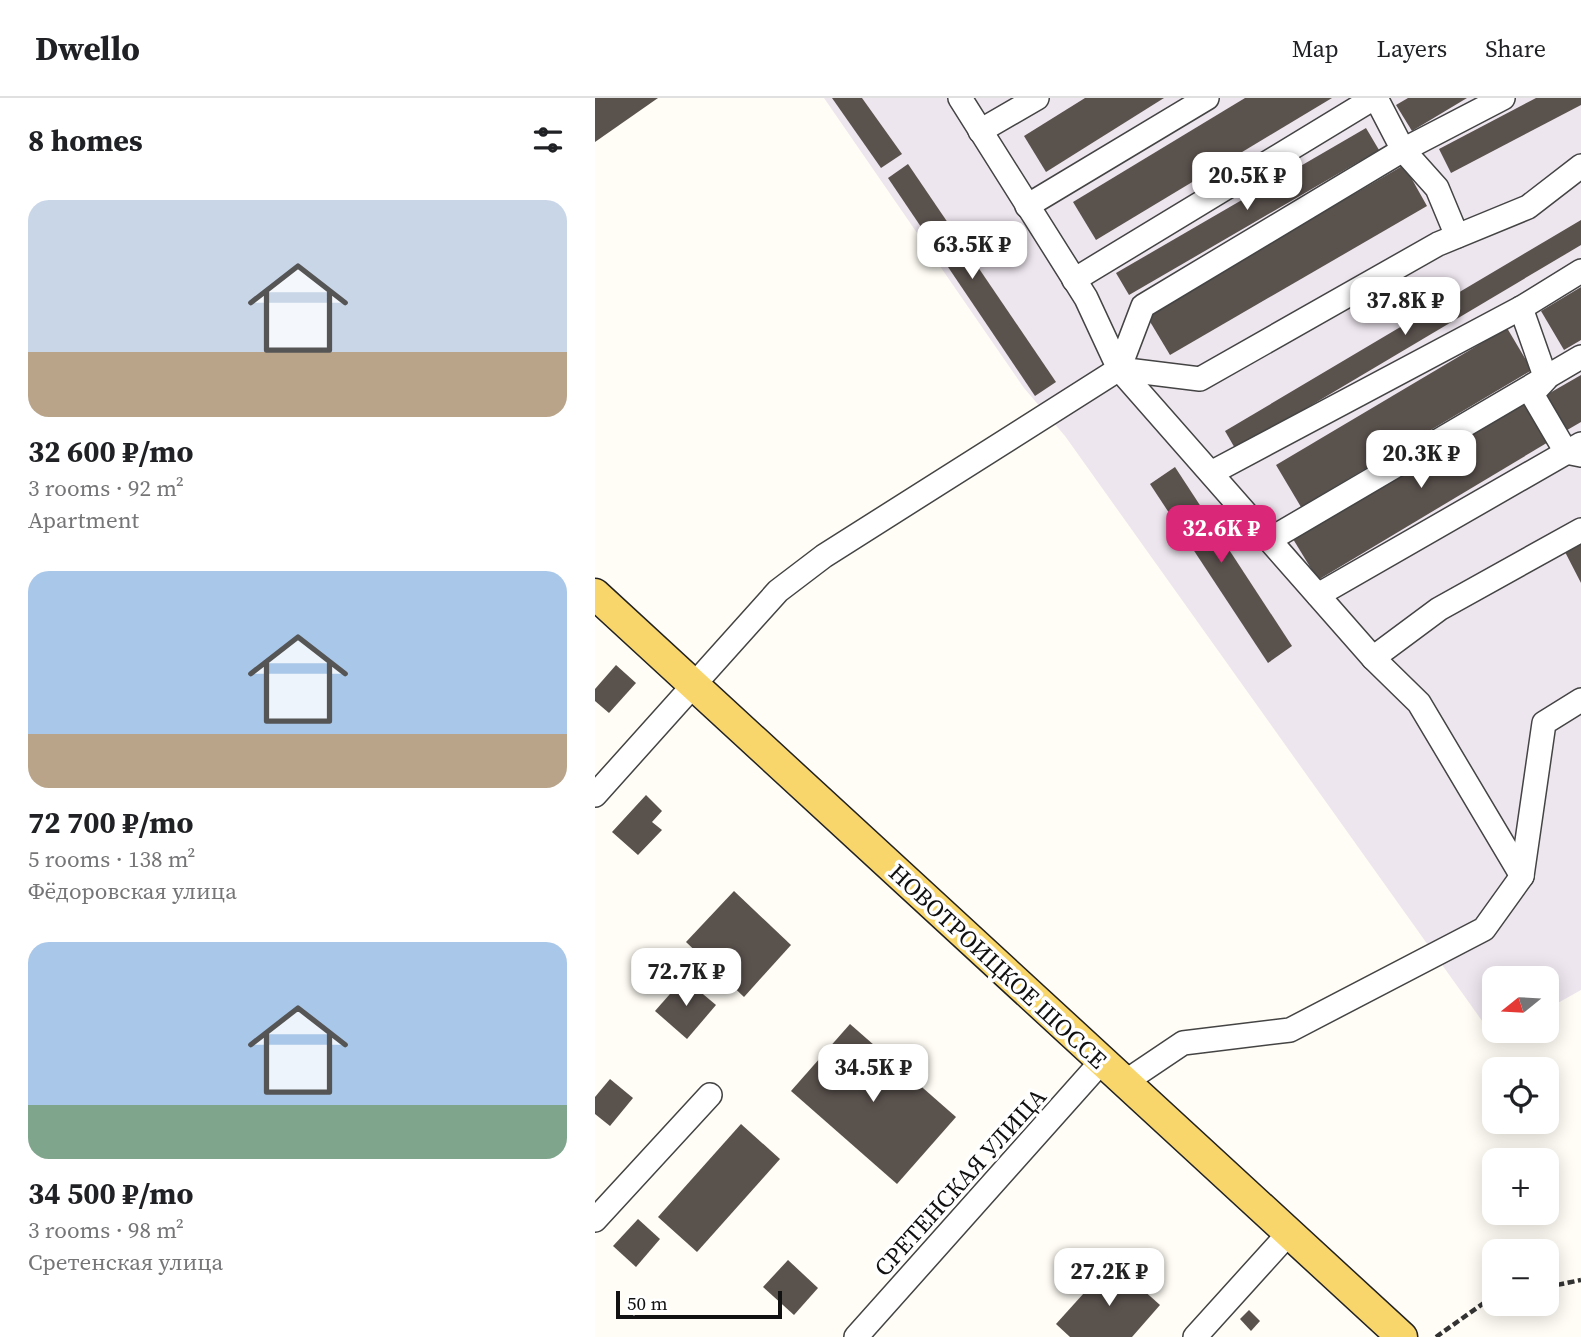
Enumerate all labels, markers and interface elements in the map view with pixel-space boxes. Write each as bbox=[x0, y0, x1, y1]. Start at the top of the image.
text: Dwello bbox=[35, 26, 140, 71]
text: Map bbox=[1292, 32, 1339, 65]
text: Layers bbox=[1377, 32, 1447, 65]
text: Share bbox=[1485, 32, 1546, 65]
text: 8 homes bbox=[28, 120, 143, 161]
icon: filters bbox=[529, 121, 567, 159]
pin: 20.5K ₽ bbox=[1182, 152, 1312, 212]
text: 20.5K ₽ bbox=[1208, 159, 1286, 191]
pin: 63.5K ₽ bbox=[907, 222, 1037, 281]
text: 63.5K ₽ bbox=[933, 228, 1011, 260]
icon: home bbox=[235, 245, 361, 371]
pin: 37.8K ₽ bbox=[1340, 278, 1470, 337]
text: 37.8K ₽ bbox=[1366, 284, 1444, 316]
pin: 20.3K ₽ bbox=[1356, 430, 1486, 490]
text: 32 600 ₽/mo bbox=[28, 431, 193, 472]
text: 20.3K ₽ bbox=[1382, 437, 1460, 469]
text: 3 rooms · 92 m² bbox=[28, 472, 184, 504]
text: Apartment bbox=[28, 504, 139, 536]
pin: 32.6K ₽ bbox=[1156, 505, 1286, 565]
text: 32.6K ₽ bbox=[1182, 512, 1260, 544]
icon: home bbox=[235, 616, 361, 742]
text: 72 700 ₽/mo bbox=[28, 802, 193, 843]
text: 5 rooms · 138 m² bbox=[28, 843, 195, 875]
street label: НОВОТРОИЦКОЕ ШОССЕ bbox=[882, 856, 1114, 1076]
text: Фёдоровская улица bbox=[28, 875, 237, 907]
pin: 72.7K ₽ bbox=[621, 948, 751, 1008]
text: 72.7K ₽ bbox=[647, 955, 725, 987]
north arrow bbox=[1482, 966, 1559, 1043]
map controls bbox=[1482, 966, 1559, 1316]
icon: home bbox=[235, 987, 361, 1113]
pin: 34.5K ₽ bbox=[808, 1044, 938, 1104]
text: 34.5K ₽ bbox=[834, 1051, 912, 1083]
button: locate bbox=[1482, 1057, 1559, 1134]
street label: СРЕТЕНСКАЯ УЛИЦА bbox=[866, 1081, 1054, 1283]
button: + bbox=[1482, 1148, 1559, 1225]
text: 34 500 ₽/mo bbox=[28, 1173, 193, 1214]
text: 3 rooms · 98 m² bbox=[28, 1214, 184, 1246]
button: − bbox=[1482, 1239, 1559, 1316]
text: Сретенская улица bbox=[28, 1246, 223, 1278]
pin: 27.2K ₽ bbox=[1044, 1248, 1174, 1308]
text: 27.2K ₽ bbox=[1070, 1255, 1148, 1287]
scale bar bbox=[616, 1288, 782, 1320]
text: 50 m bbox=[627, 1290, 668, 1316]

